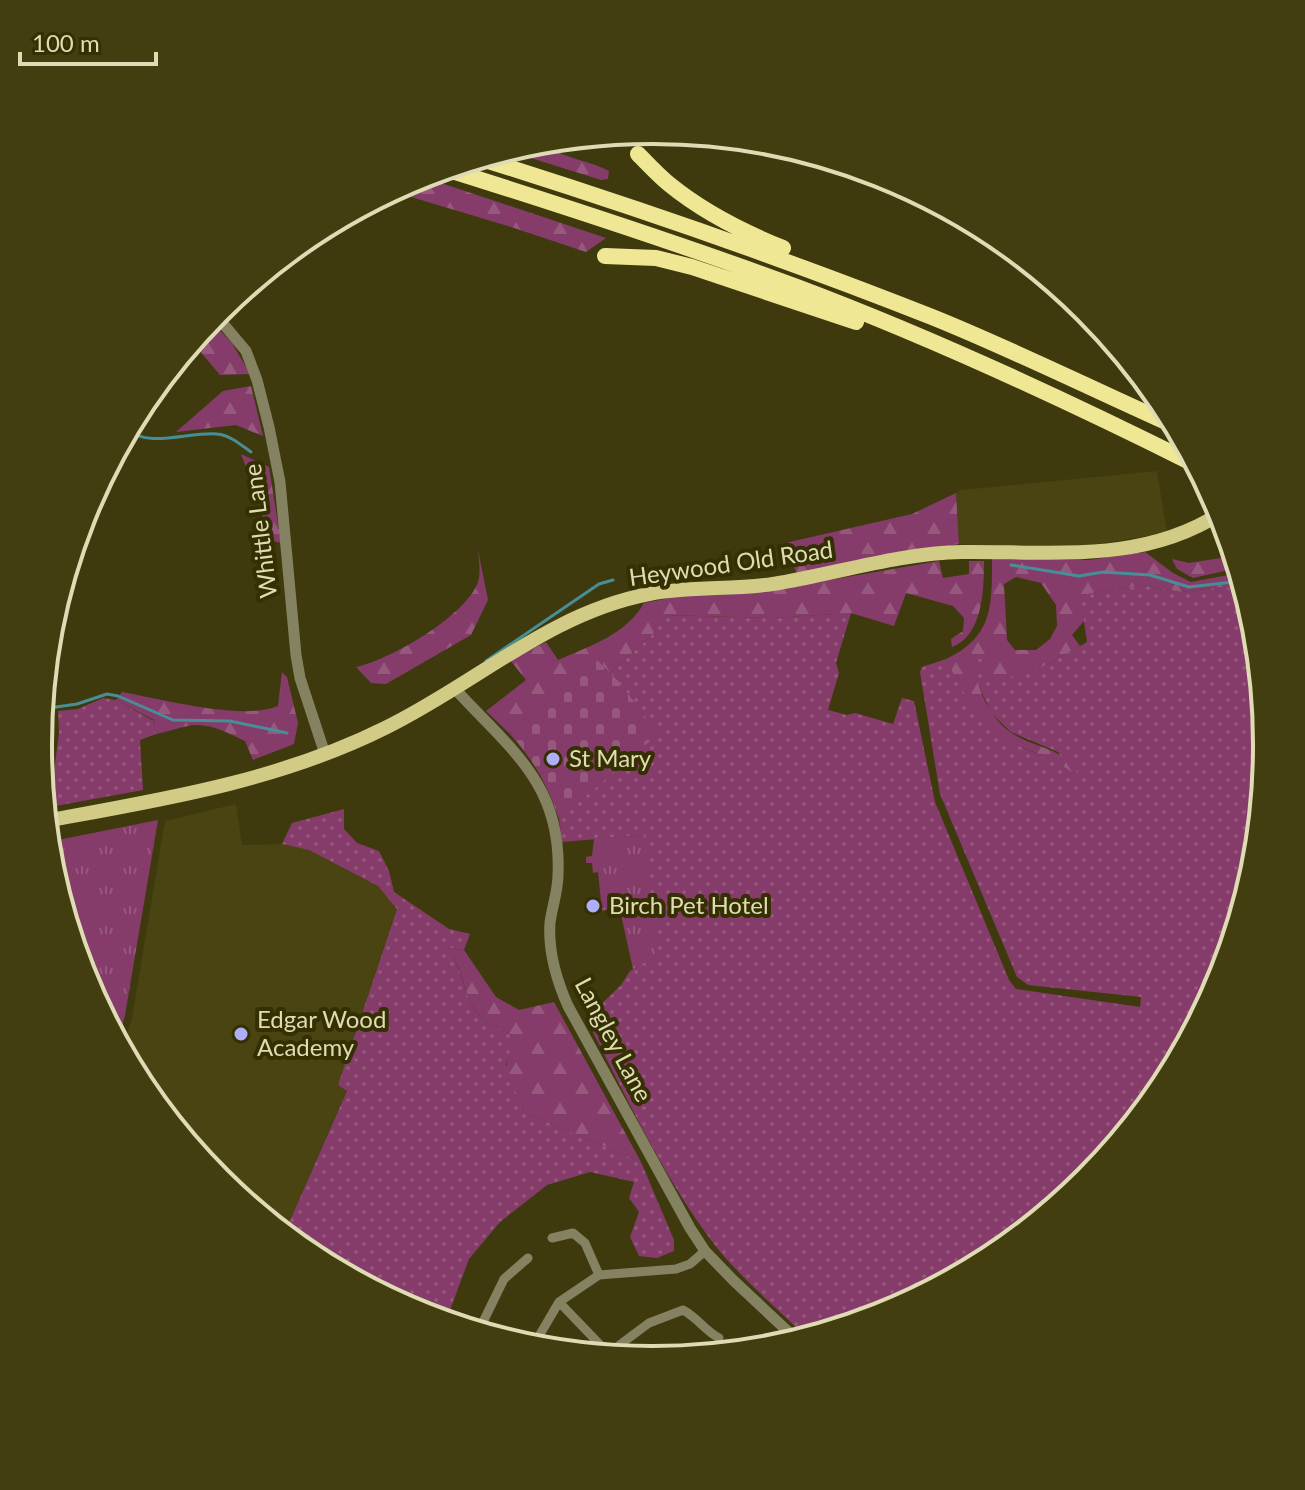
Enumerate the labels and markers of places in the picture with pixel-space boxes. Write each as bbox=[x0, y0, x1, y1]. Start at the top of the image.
place label: St Mary bbox=[569, 743, 652, 772]
marker: St Mary bbox=[544, 750, 562, 768]
place label: Birch Pet Hotel bbox=[609, 890, 769, 919]
marker: Birch Pet Hotel bbox=[584, 897, 602, 915]
place label: Edgar Wood Academy bbox=[257, 1004, 386, 1061]
marker: Edgar Wood Academy bbox=[232, 1025, 250, 1043]

